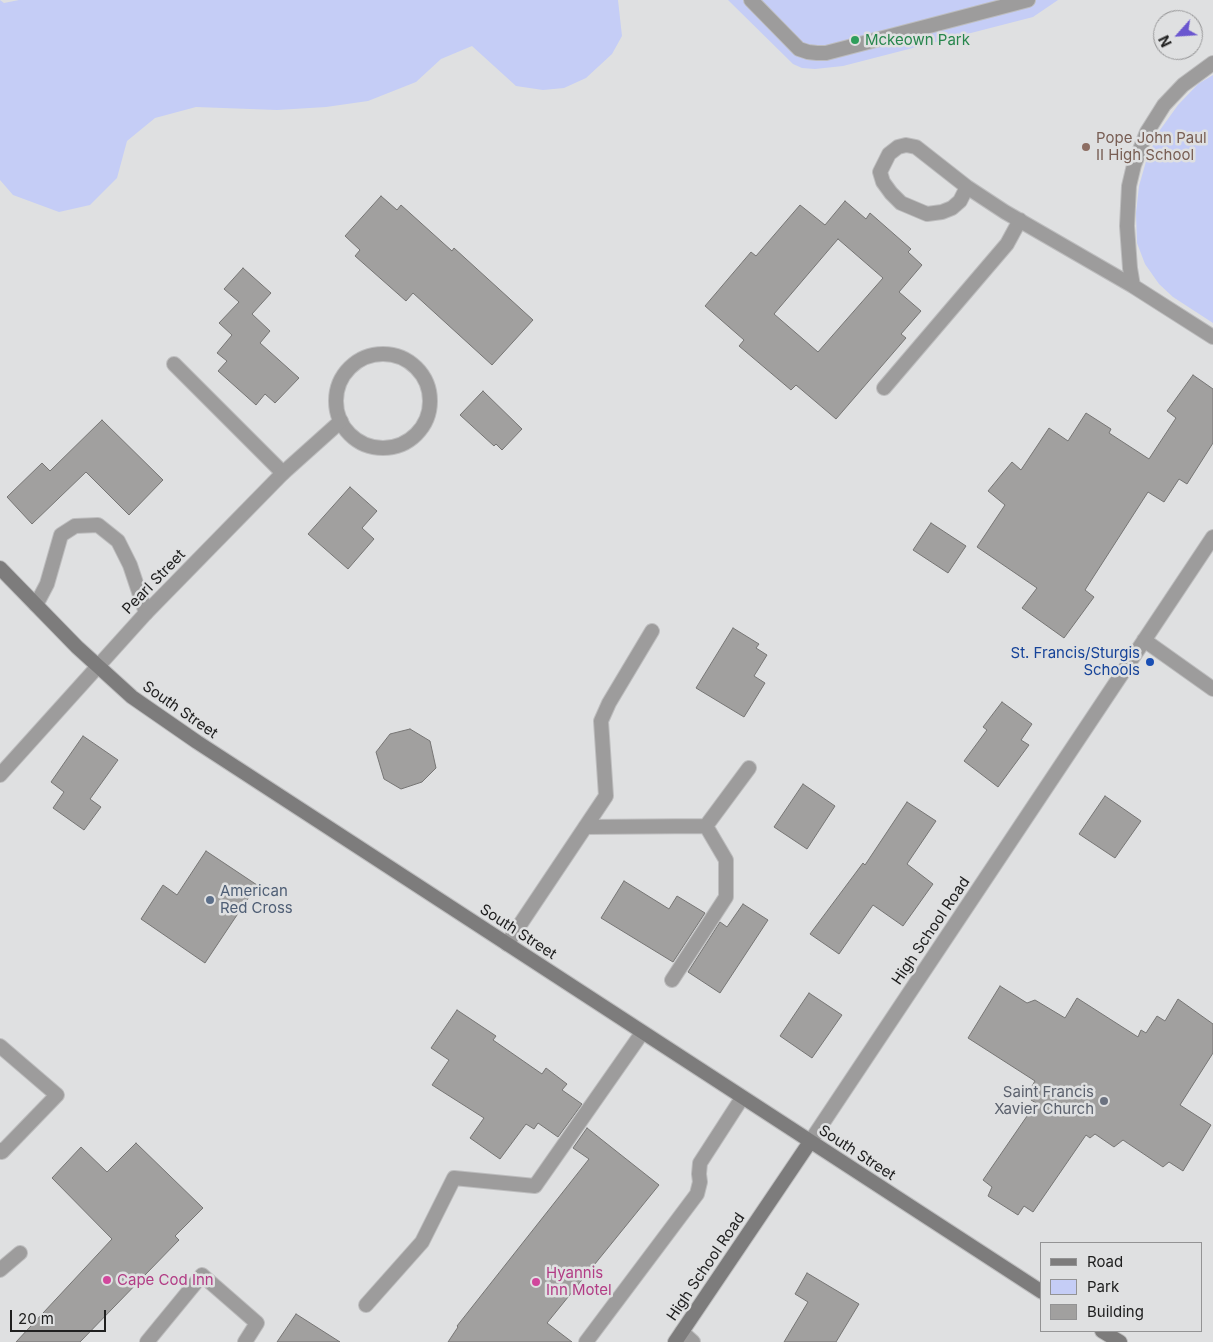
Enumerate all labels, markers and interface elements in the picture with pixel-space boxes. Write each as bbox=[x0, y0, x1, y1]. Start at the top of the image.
north arrow bbox=[1153, 10, 1203, 60]
place label: Mckeown Park bbox=[865, 31, 970, 49]
text: N bbox=[1155, 33, 1175, 50]
marker: Mckeown Park bbox=[849, 34, 861, 46]
place label: Pope John Paul II High School bbox=[1096, 129, 1207, 164]
marker: Pope John Paul II High School bbox=[1080, 141, 1092, 153]
street label: Pearl Street bbox=[119, 546, 189, 618]
place label: St. Francis/Sturgis Schools bbox=[1011, 644, 1140, 679]
marker: St. Francis/Sturgis Schools bbox=[1144, 656, 1156, 668]
street label: South Street bbox=[139, 677, 221, 743]
street label: High School Road bbox=[888, 874, 974, 988]
place label: American Red Cross bbox=[220, 882, 293, 917]
marker: American Red Cross bbox=[204, 894, 216, 906]
street label: South Street bbox=[476, 901, 560, 963]
place label: Saint Francis Xavier Church bbox=[994, 1083, 1094, 1118]
marker: Saint Francis Xavier Church bbox=[1098, 1095, 1110, 1107]
street label: South Street bbox=[815, 1122, 899, 1184]
street label: High School Road bbox=[663, 1210, 749, 1324]
legend bbox=[1040, 1242, 1203, 1332]
text: Road bbox=[1087, 1252, 1123, 1271]
place label: Hyannis Inn Motel bbox=[546, 1264, 612, 1299]
place label: Cape Cod Inn bbox=[117, 1271, 214, 1289]
marker: Cape Cod Inn bbox=[101, 1274, 113, 1286]
marker: Hyannis Inn Motel bbox=[530, 1276, 542, 1288]
text: Park bbox=[1087, 1277, 1119, 1296]
scale bar bbox=[12, 1300, 109, 1332]
text: Building bbox=[1087, 1302, 1144, 1321]
text: 20 m bbox=[18, 1309, 54, 1328]

